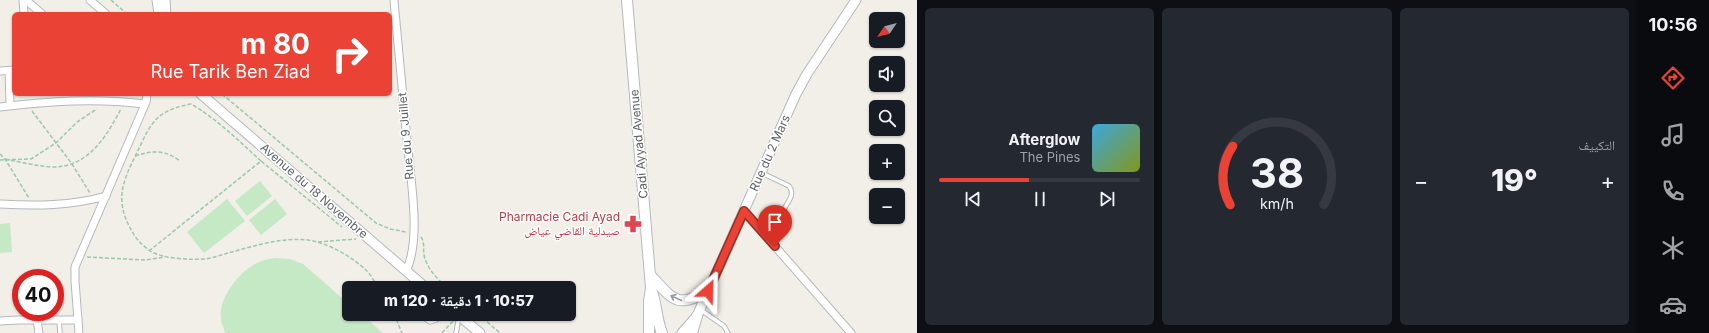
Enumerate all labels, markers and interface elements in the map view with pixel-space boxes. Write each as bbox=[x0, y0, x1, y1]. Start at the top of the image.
north arrow bbox=[869, 12, 905, 48]
map controls bbox=[869, 12, 905, 224]
text: 10:56 bbox=[1648, 14, 1698, 35]
text: 80 m bbox=[241, 27, 310, 61]
icon: right bbox=[324, 28, 376, 80]
button: sound bbox=[869, 56, 905, 92]
text: Rue Tarik Ben Ziad bbox=[151, 61, 310, 82]
icon: directions bbox=[1659, 64, 1687, 92]
street label: Cadi Ayyad Avenue bbox=[626, 89, 651, 199]
street label: Rue du 9 Juillet bbox=[394, 92, 417, 180]
button: search bbox=[869, 100, 905, 136]
street label: Rue du 2 Mars bbox=[746, 112, 793, 193]
icon: music bbox=[1659, 121, 1687, 149]
text: Afterglow bbox=[1009, 130, 1080, 149]
text: التكييف bbox=[1579, 137, 1615, 153]
street label: Avenue du 18 Novembre bbox=[257, 140, 371, 241]
button: + bbox=[869, 144, 905, 180]
text: 38 bbox=[1250, 147, 1304, 197]
text: The Pines bbox=[1019, 149, 1080, 165]
text: 19° bbox=[1491, 162, 1538, 198]
text: − bbox=[1414, 168, 1428, 194]
text: + bbox=[1600, 168, 1615, 194]
icon: phone bbox=[1659, 177, 1687, 205]
button: − bbox=[869, 188, 905, 224]
icon: previous bbox=[962, 188, 984, 210]
icon: pause bbox=[1029, 188, 1051, 210]
icon: next bbox=[1096, 188, 1118, 210]
text: km/h bbox=[1260, 194, 1294, 211]
pin bbox=[758, 205, 792, 246]
place label: Pharmacie Cadi Ayad صيدلية القاضي عياض bbox=[499, 209, 620, 241]
icon: arrive bbox=[764, 211, 786, 233]
pharmacy icon: Pharmacie Cadi Ayad صيدلية القاضي عياض bbox=[623, 214, 643, 234]
icon: climate bbox=[1659, 234, 1687, 262]
speed limit sign: 40 bbox=[12, 269, 64, 321]
position arrow bbox=[687, 270, 729, 312]
text: 10:57 · 1 دقيقة · 120 m bbox=[384, 291, 534, 310]
icon: car bbox=[1659, 291, 1687, 319]
one-way arrow bbox=[670, 294, 682, 301]

